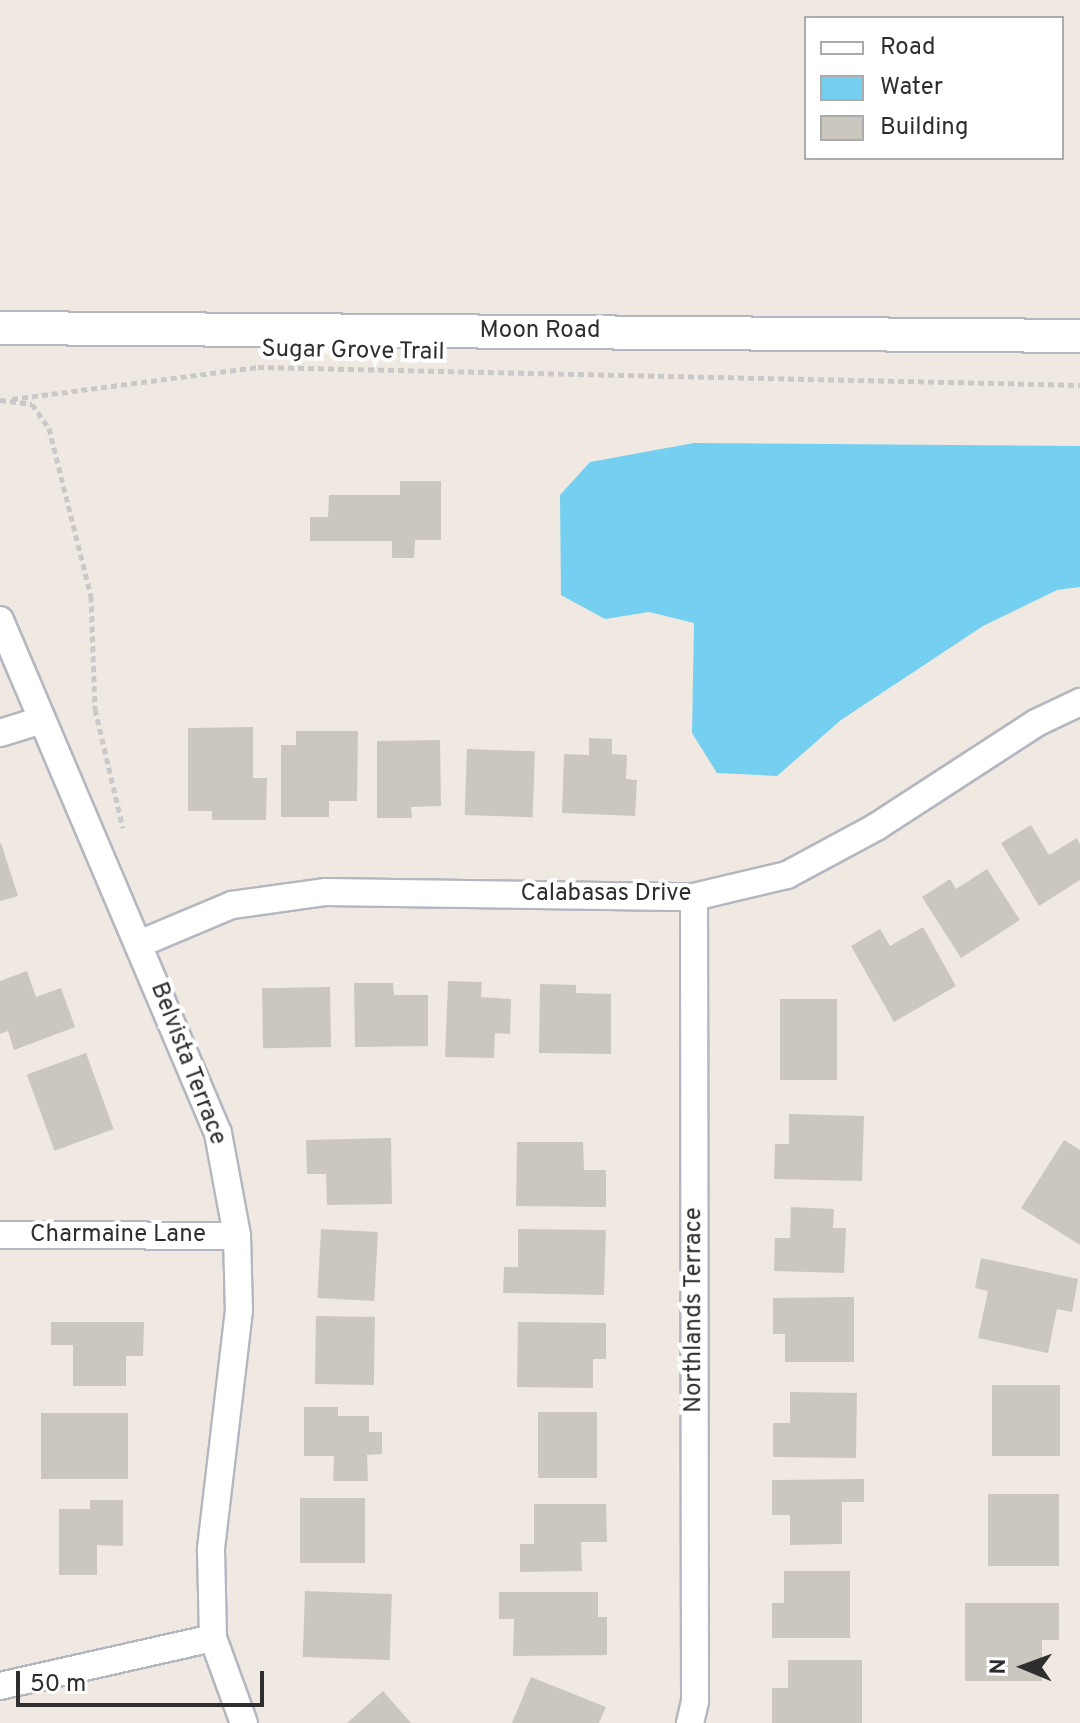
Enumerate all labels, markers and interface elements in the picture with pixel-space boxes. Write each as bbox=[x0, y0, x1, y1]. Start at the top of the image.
legend bbox=[804, 16, 1064, 160]
text: Road bbox=[880, 33, 936, 63]
text: Water bbox=[880, 73, 943, 103]
text: Building bbox=[880, 113, 969, 143]
street label: Moon Road bbox=[479, 318, 601, 346]
street label: Sugar Grove Trail bbox=[261, 336, 445, 368]
street label: Calabasas Drive bbox=[521, 881, 691, 909]
street label: Belvista Terrace bbox=[143, 978, 231, 1150]
street label: Northlands Terrace bbox=[681, 1207, 709, 1413]
street label: Charmaine Lane bbox=[30, 1222, 206, 1250]
north arrow bbox=[984, 1627, 1064, 1707]
scale bar bbox=[20, 1655, 268, 1705]
text: N bbox=[986, 1658, 1013, 1675]
text: 50 m bbox=[30, 1670, 86, 1700]

